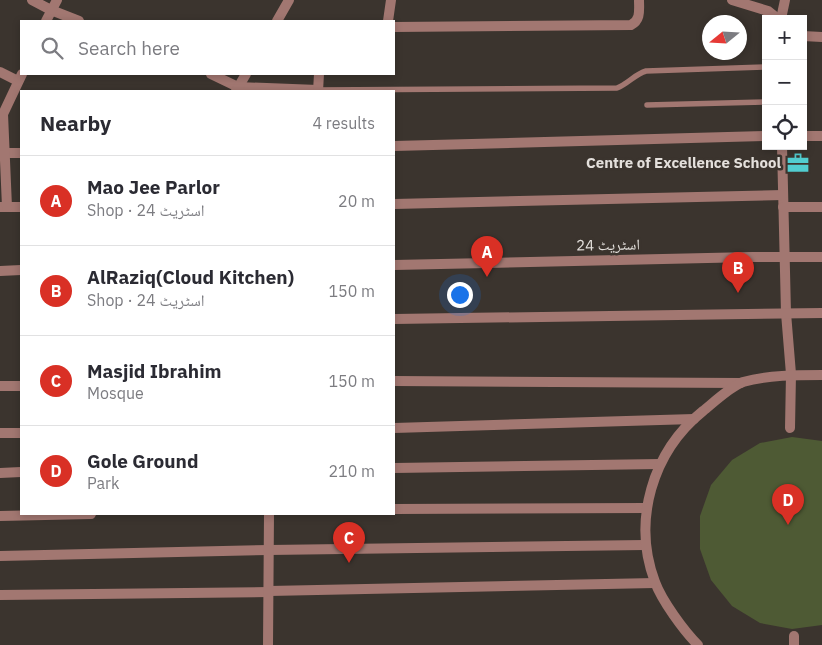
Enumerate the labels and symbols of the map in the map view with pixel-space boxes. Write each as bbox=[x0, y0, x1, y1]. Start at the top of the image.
north arrow bbox=[702, 15, 747, 60]
office icon: Centre of Excellence School bbox=[785, 150, 811, 176]
place label: Centre of Excellence School bbox=[586, 153, 781, 172]
street label: اسٹریٹ 24 bbox=[576, 234, 640, 255]
pin: A bbox=[471, 236, 503, 277]
pin: B bbox=[722, 252, 754, 293]
your location bbox=[447, 282, 473, 308]
pin: D bbox=[772, 484, 804, 525]
pin: C bbox=[333, 522, 365, 563]

